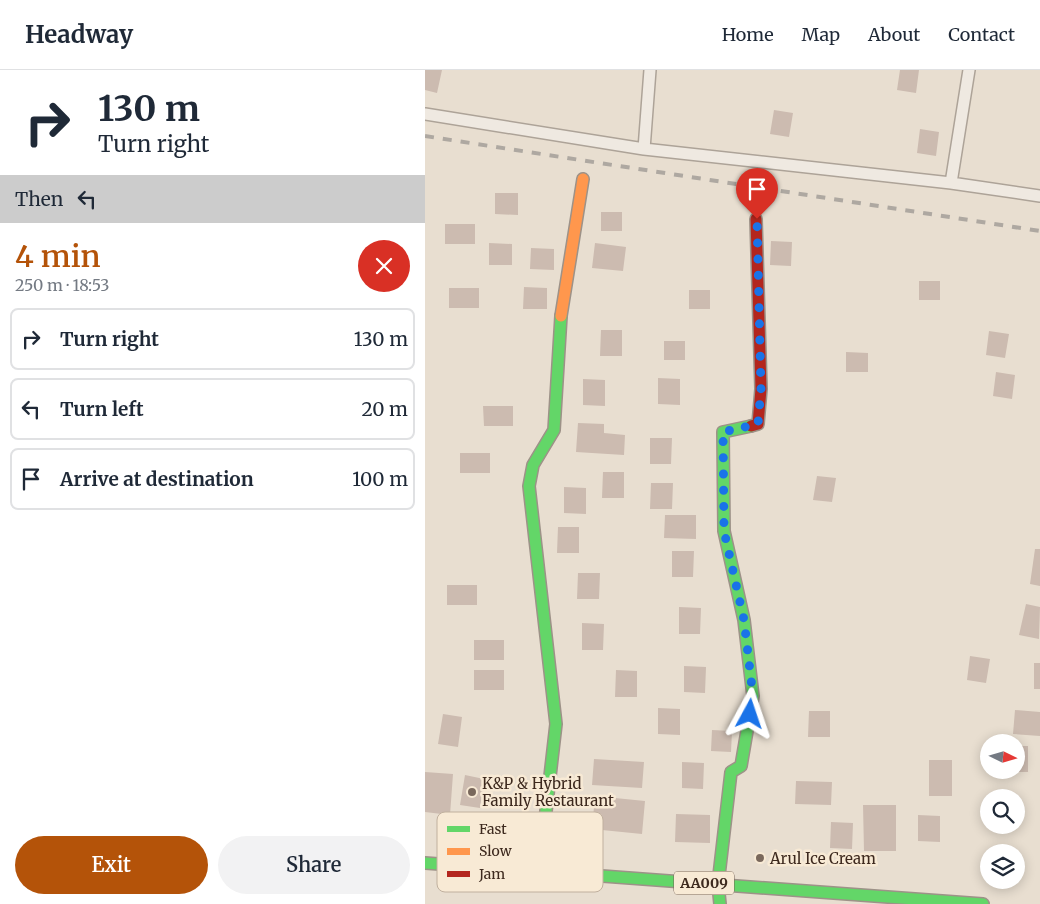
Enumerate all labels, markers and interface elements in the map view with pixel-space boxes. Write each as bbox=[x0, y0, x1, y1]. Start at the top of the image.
text: Headway bbox=[25, 19, 133, 50]
text: Home bbox=[722, 23, 774, 46]
text: Map bbox=[802, 23, 840, 46]
text: About bbox=[868, 23, 920, 46]
text: Contact bbox=[948, 23, 1015, 46]
text: 130 m bbox=[98, 87, 200, 131]
icon: right bbox=[15, 90, 80, 155]
text: Turn right bbox=[98, 130, 209, 158]
pin bbox=[736, 168, 778, 219]
icon: arrive bbox=[743, 175, 771, 203]
icon: left bbox=[73, 185, 101, 213]
text: Then bbox=[15, 187, 63, 211]
text: 4 min bbox=[15, 237, 101, 275]
button: close bbox=[358, 240, 410, 292]
text: 250 m · 18:53 bbox=[15, 275, 109, 295]
icon: right bbox=[17, 325, 45, 353]
text: Turn right bbox=[60, 327, 159, 351]
text: 130 m bbox=[354, 327, 408, 351]
icon: left bbox=[17, 395, 45, 423]
text: Turn left bbox=[60, 397, 144, 421]
text: 20 m bbox=[361, 397, 408, 421]
icon: arrive bbox=[17, 465, 45, 493]
text: Arrive at destination bbox=[60, 467, 254, 491]
text: 100 m bbox=[352, 467, 408, 491]
position arrow bbox=[723, 687, 775, 739]
north arrow bbox=[980, 734, 1025, 779]
map controls bbox=[980, 734, 1025, 889]
place label: K&P & Hybrid Family Restaurant bbox=[482, 774, 614, 810]
marker: K&P & Hybrid Family Restaurant bbox=[466, 786, 478, 798]
button: search bbox=[980, 789, 1025, 834]
legend bbox=[437, 812, 603, 892]
text: Fast bbox=[479, 820, 507, 838]
button: Exit bbox=[15, 836, 208, 894]
button: Share bbox=[218, 836, 410, 894]
text: Slow bbox=[479, 842, 512, 860]
button: layers bbox=[980, 844, 1025, 889]
place label: Arul Ice Cream bbox=[769, 849, 876, 868]
marker: Arul Ice Cream bbox=[754, 852, 766, 864]
text: Jam bbox=[478, 865, 505, 883]
road number: AA009 bbox=[674, 871, 734, 894]

